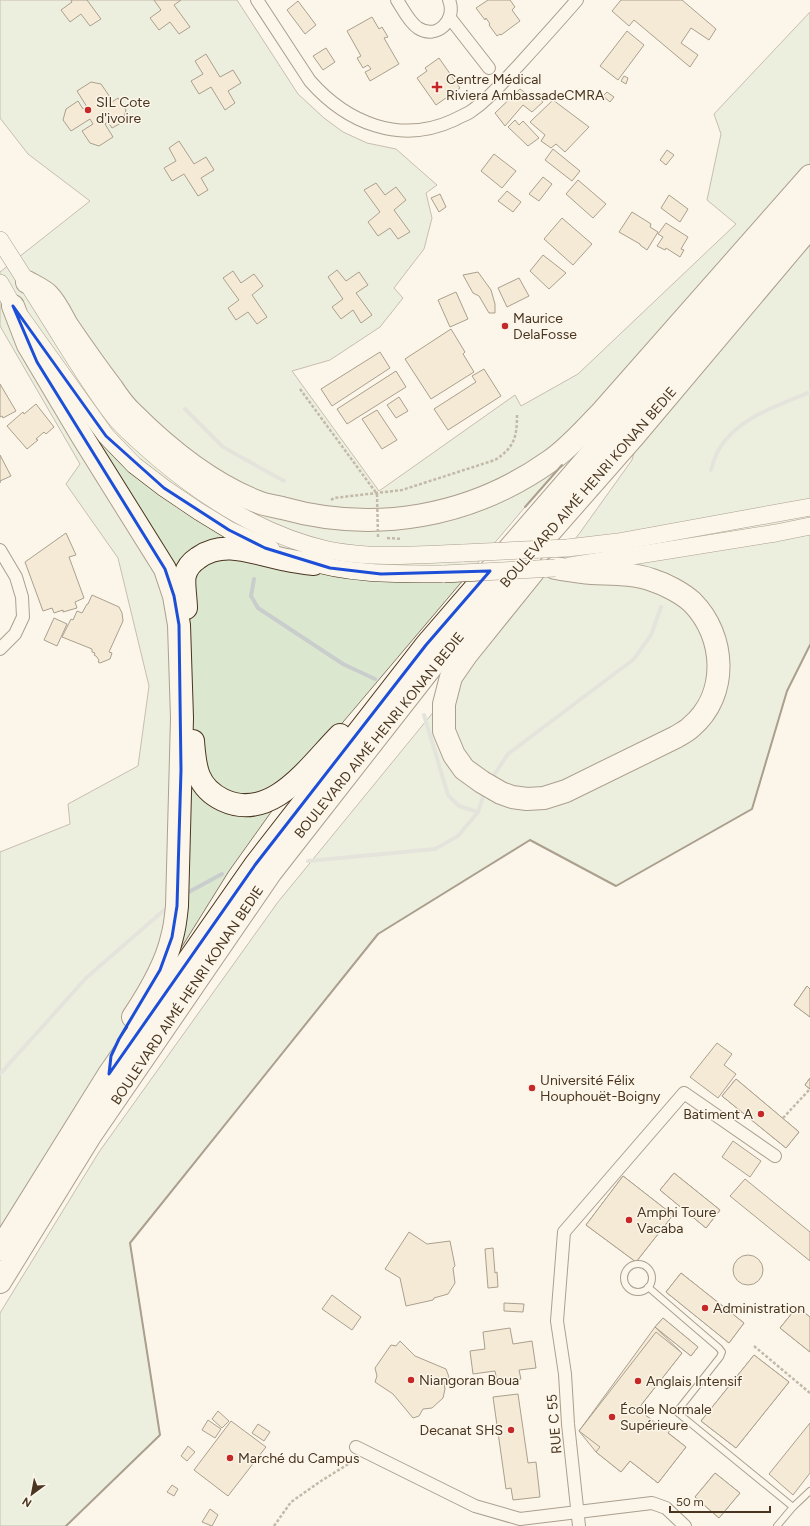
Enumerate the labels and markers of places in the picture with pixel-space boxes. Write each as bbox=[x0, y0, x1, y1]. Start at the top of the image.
place label: Centre Médical Riviera AmbassadeCMRA bbox=[446, 71, 605, 104]
marker: Centre Médical Riviera AmbassadeCMRA bbox=[431, 81, 443, 93]
place label: SIL Cote d'ivoire bbox=[96, 94, 151, 127]
marker: SIL Cote d'ivoire bbox=[83, 105, 93, 115]
place label: Maurice DelaFosse bbox=[513, 310, 577, 343]
marker: Maurice DelaFosse bbox=[500, 321, 510, 331]
place label: Université Félix Houphouët-Boigny bbox=[540, 1072, 661, 1105]
marker: Université Félix Houphouët-Boigny bbox=[527, 1083, 537, 1093]
place label: Batiment A bbox=[683, 1106, 754, 1123]
marker: Batiment A bbox=[756, 1109, 766, 1119]
place label: Amphi Toure Vacaba bbox=[637, 1204, 717, 1237]
marker: Amphi Toure Vacaba bbox=[624, 1215, 634, 1225]
place label: Administration bbox=[713, 1300, 805, 1317]
marker: Administration bbox=[700, 1303, 710, 1313]
place label: Niangoran Boua bbox=[419, 1372, 519, 1389]
place label: Anglais Intensif bbox=[646, 1373, 743, 1390]
marker: Niangoran Boua bbox=[406, 1375, 416, 1385]
marker: Anglais Intensif bbox=[633, 1376, 643, 1386]
place label: École Normale Supérieure bbox=[620, 1401, 712, 1434]
marker: École Normale Supérieure bbox=[607, 1412, 617, 1422]
place label: Decanat SHS bbox=[420, 1422, 503, 1439]
marker: Decanat SHS bbox=[506, 1425, 516, 1435]
place label: Marché du Campus bbox=[238, 1450, 359, 1467]
marker: Marché du Campus bbox=[225, 1453, 235, 1463]

